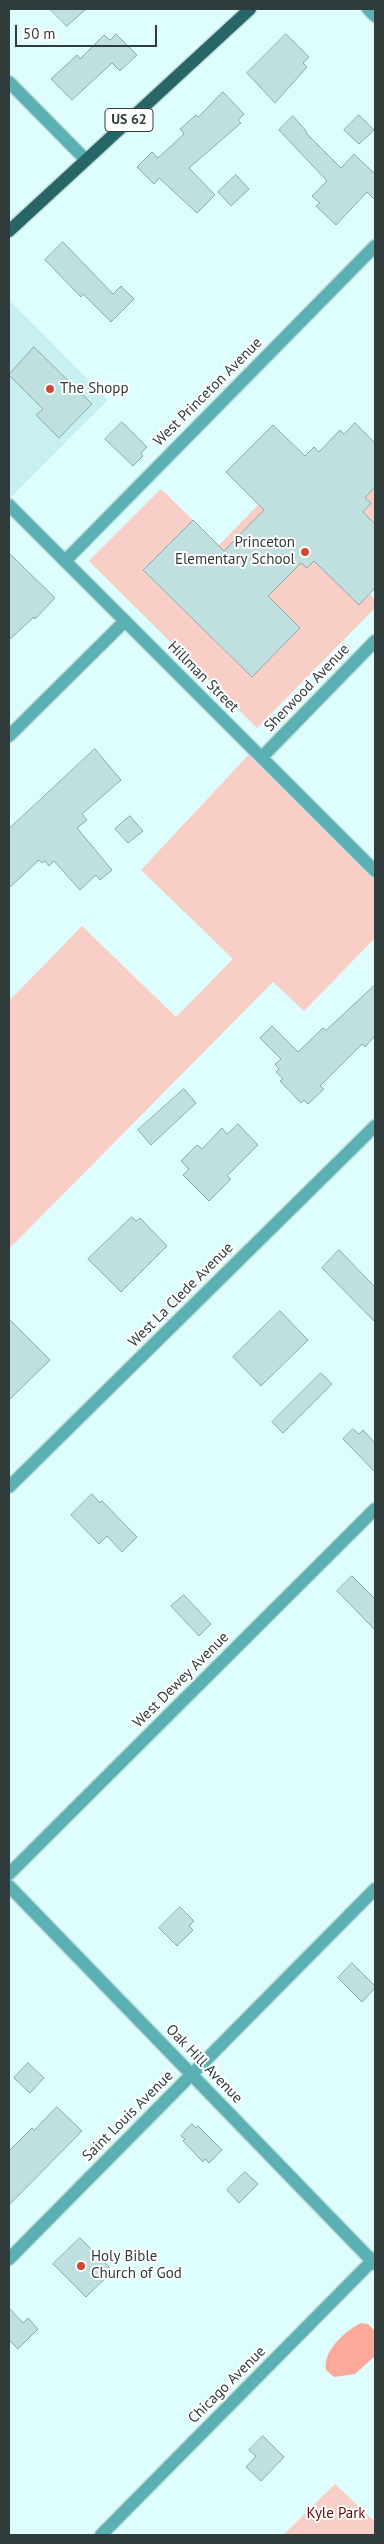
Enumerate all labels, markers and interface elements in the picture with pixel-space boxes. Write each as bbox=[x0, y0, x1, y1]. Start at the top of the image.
scale bar bbox=[18, 15, 160, 47]
text: 50 m bbox=[23, 24, 56, 43]
road number: US 62 bbox=[105, 108, 153, 132]
street label: West Princeton Avenue bbox=[150, 334, 266, 450]
place label: The Shopp bbox=[60, 380, 129, 398]
marker: The Shopp bbox=[44, 383, 56, 395]
place label: Princeton Elementary School bbox=[175, 534, 295, 569]
marker: Princeton Elementary School bbox=[299, 546, 311, 558]
street label: Hillman Street bbox=[164, 638, 242, 716]
street label: Sherwood Avenue bbox=[261, 640, 353, 736]
street label: West La Clede Avenue bbox=[125, 1239, 237, 1351]
street label: West Dewey Avenue bbox=[129, 1628, 233, 1732]
street label: Oak Hill Avenue bbox=[162, 2021, 246, 2107]
street label: Saint Louis Avenue bbox=[79, 2067, 177, 2165]
place label: Holy Bible Church of God bbox=[91, 2248, 182, 2283]
marker: Holy Bible Church of God bbox=[75, 2260, 87, 2272]
street label: Chicago Avenue bbox=[185, 2343, 269, 2427]
park label: Kyle Park bbox=[307, 2505, 365, 2523]

